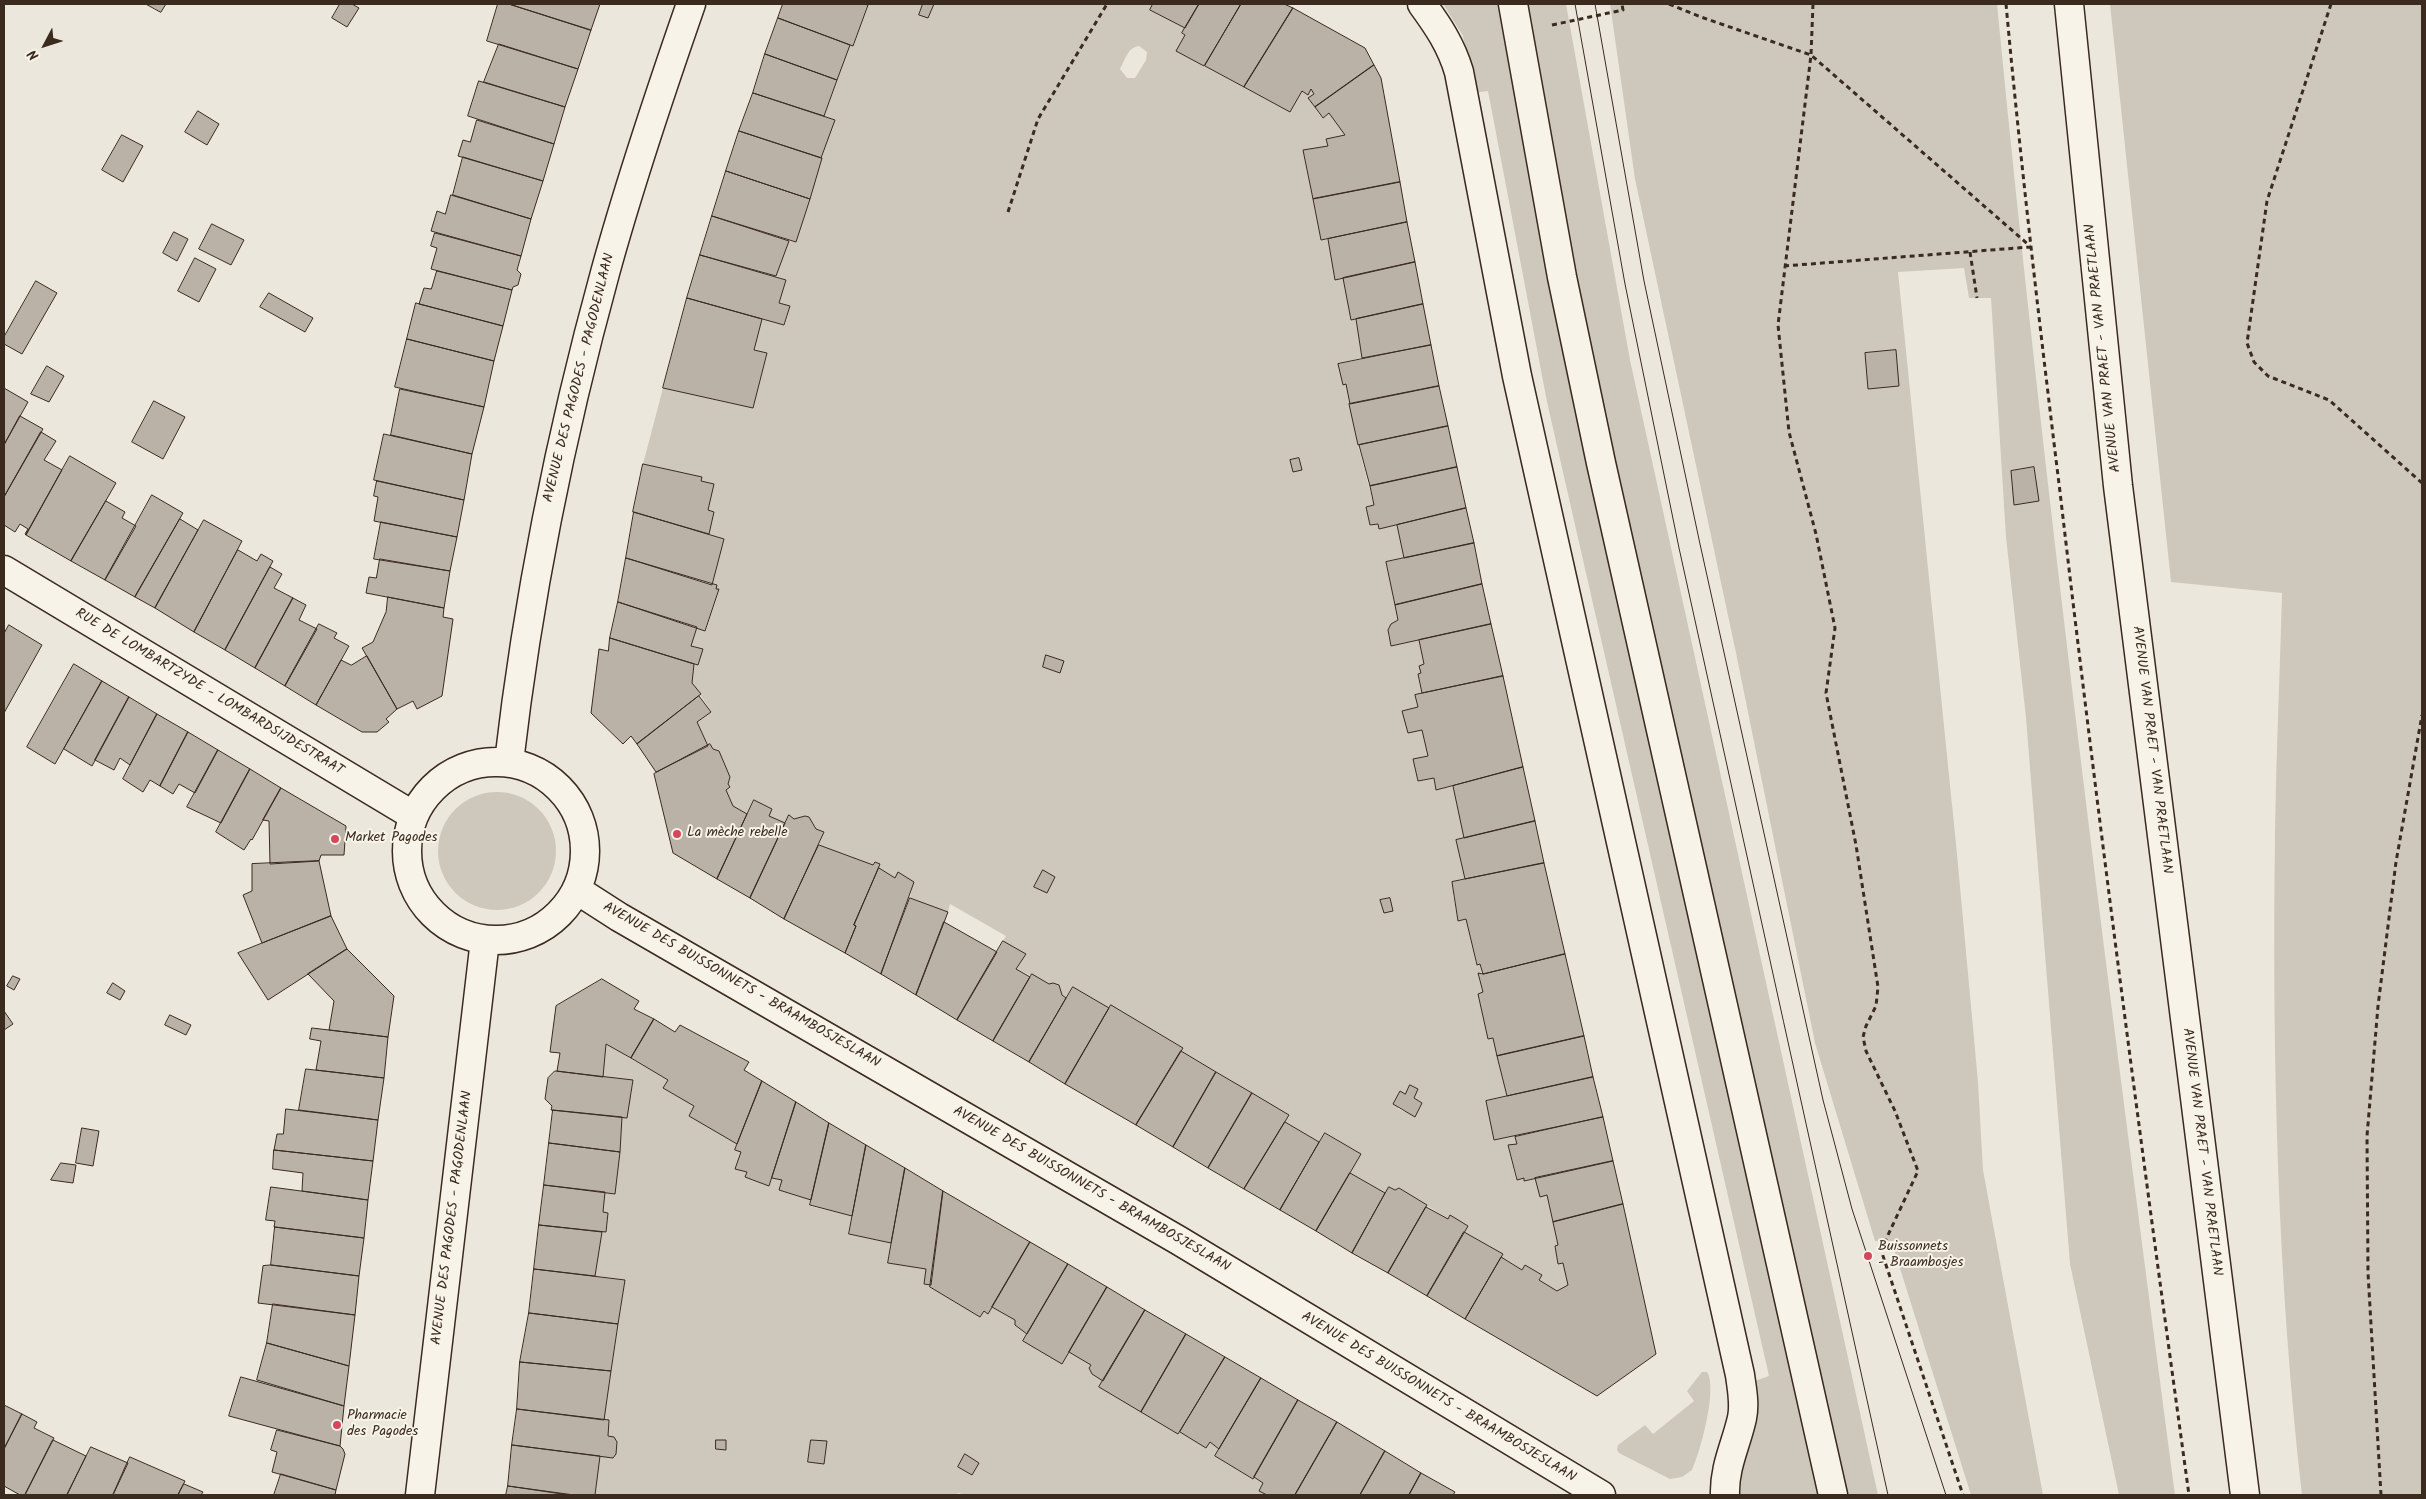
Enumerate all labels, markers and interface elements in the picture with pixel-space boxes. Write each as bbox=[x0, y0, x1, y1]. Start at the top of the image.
north arrow bbox=[20, 20, 70, 70]
text: N bbox=[22, 44, 45, 65]
street label: AVENUE VAN PRAET - VAN PRAETLAAN bbox=[2083, 223, 2125, 473]
street label: AVENUE DES PAGODES - PAGODENLAAN bbox=[541, 252, 619, 504]
street label: RUE DE LOMBARTZYDE - LOMBARDSIJDESTRAAT bbox=[72, 606, 346, 780]
street label: AVENUE VAN PRAET - VAN PRAETLAAN bbox=[2127, 625, 2175, 875]
place label: La mèche rebelle bbox=[687, 826, 787, 842]
marker: La mèche rebelle bbox=[671, 828, 683, 840]
place label: Market Pagodes bbox=[345, 831, 438, 847]
marker: Market Pagodes bbox=[329, 833, 341, 845]
street label: AVENUE DES BUISSONNETS - BRAAMBOSJESLAAN bbox=[599, 899, 883, 1073]
street label: AVENUE VAN PRAET - VAN PRAETLAAN bbox=[2177, 1027, 2225, 1277]
street label: AVENUE DES PAGODES - PAGODENLAAN bbox=[429, 1090, 477, 1346]
street label: AVENUE DES BUISSONNETS - BRAAMBOSJESLAAN bbox=[949, 1103, 1233, 1277]
place label: Buissonnets - Braambosjes bbox=[1878, 1240, 1963, 1272]
marker: Buissonnets - Braambosjes bbox=[1862, 1250, 1874, 1262]
street label: AVENUE DES BUISSONNETS - BRAAMBOSJESLAAN bbox=[1298, 1309, 1578, 1487]
place label: Pharmacie des Pagodes bbox=[347, 1409, 418, 1441]
marker: Pharmacie des Pagodes bbox=[331, 1419, 343, 1431]

